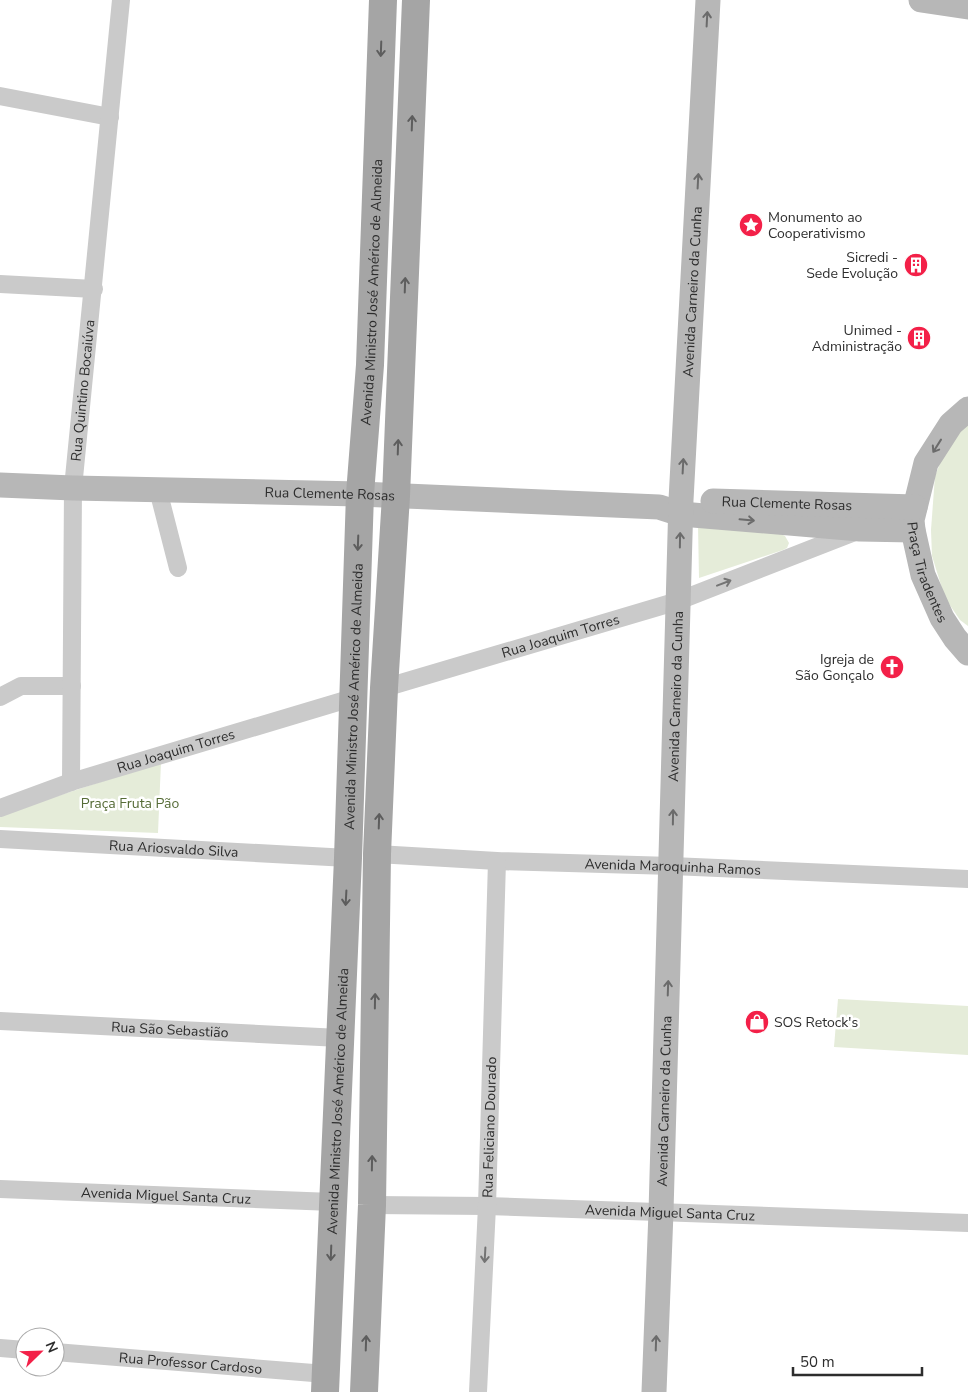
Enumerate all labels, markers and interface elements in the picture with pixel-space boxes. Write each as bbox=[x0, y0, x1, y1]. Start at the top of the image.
one-way arrow bbox=[702, 11, 711, 27]
one-way arrow bbox=[377, 40, 386, 56]
one-way arrow bbox=[407, 115, 416, 131]
street label: Avenida Ministro José Américo de Almeida bbox=[356, 158, 387, 426]
one-way arrow bbox=[694, 173, 703, 189]
street label: Avenida Carneiro da Cunha bbox=[679, 206, 707, 378]
place label: Monumento ao Cooperativismo bbox=[768, 208, 866, 243]
place icon: Monumento ao Cooperativismo bbox=[738, 212, 764, 238]
place label: Sicredi - Sede Evolução bbox=[806, 248, 898, 283]
building icon: Sicredi - Sede Evolução bbox=[903, 252, 929, 278]
one-way arrow bbox=[400, 277, 409, 293]
street label: Rua Quintino Bocaiúva bbox=[67, 319, 100, 462]
place label: Unimed - Administração bbox=[812, 321, 902, 356]
building icon: Unimed - Administração bbox=[906, 325, 932, 351]
one-way arrow bbox=[932, 438, 942, 452]
one-way arrow bbox=[393, 440, 402, 456]
one-way arrow bbox=[678, 458, 687, 474]
street label: Rua Clemente Rosas bbox=[264, 483, 396, 506]
street label: Rua Clemente Rosas bbox=[721, 492, 853, 515]
one-way arrow bbox=[738, 515, 754, 525]
street label: Praça Tiradentes bbox=[902, 521, 952, 627]
one-way arrow bbox=[675, 532, 685, 548]
one-way arrow bbox=[353, 534, 363, 551]
street label: Avenida Ministro José Américo de Almeida bbox=[340, 563, 368, 830]
one-way arrow bbox=[716, 578, 731, 587]
street label: Rua Joaquim Torres bbox=[499, 610, 622, 663]
street label: Avenida Carneiro da Cunha bbox=[664, 611, 688, 782]
place label: Igreja de São Gonçalo bbox=[795, 650, 874, 685]
church icon: Igreja de São Gonçalo bbox=[879, 654, 905, 680]
street label: Rua Joaquim Torres bbox=[115, 724, 237, 778]
park label: Praça Fruta Pão bbox=[81, 794, 179, 813]
one-way arrow bbox=[668, 810, 678, 826]
one-way arrow bbox=[374, 813, 383, 829]
street label: Rua Ariosvaldo Silva bbox=[108, 836, 239, 862]
street label: Avenida Maroquinha Ramos bbox=[584, 855, 762, 880]
one-way arrow bbox=[341, 890, 350, 906]
street label: Avenida Ministro José Américo de Almeida bbox=[323, 968, 353, 1235]
one-way arrow bbox=[663, 980, 673, 996]
one-way arrow bbox=[370, 993, 380, 1010]
shop icon: SOS Retock's bbox=[744, 1009, 770, 1035]
place label: SOS Retock's bbox=[774, 1013, 858, 1032]
street label: Avenida Carneiro da Cunha bbox=[653, 1015, 677, 1187]
street label: Rua São Sebastião bbox=[111, 1018, 229, 1042]
street label: Rua Feliciano Dourado bbox=[478, 1056, 501, 1198]
one-way arrow bbox=[367, 1156, 377, 1172]
street label: Avenida Miguel Santa Cruz bbox=[81, 1183, 252, 1209]
street label: Avenida Miguel Santa Cruz bbox=[585, 1200, 756, 1225]
one-way arrow bbox=[327, 1244, 336, 1260]
one-way arrow bbox=[480, 1247, 489, 1263]
north arrow bbox=[15, 1327, 65, 1377]
one-way arrow bbox=[361, 1336, 371, 1352]
one-way arrow bbox=[651, 1336, 660, 1352]
text: N bbox=[41, 1339, 62, 1356]
scale bar bbox=[793, 1344, 922, 1376]
street label: Rua Professor Cardoso bbox=[118, 1348, 263, 1379]
text: 50 m bbox=[800, 1352, 835, 1372]

